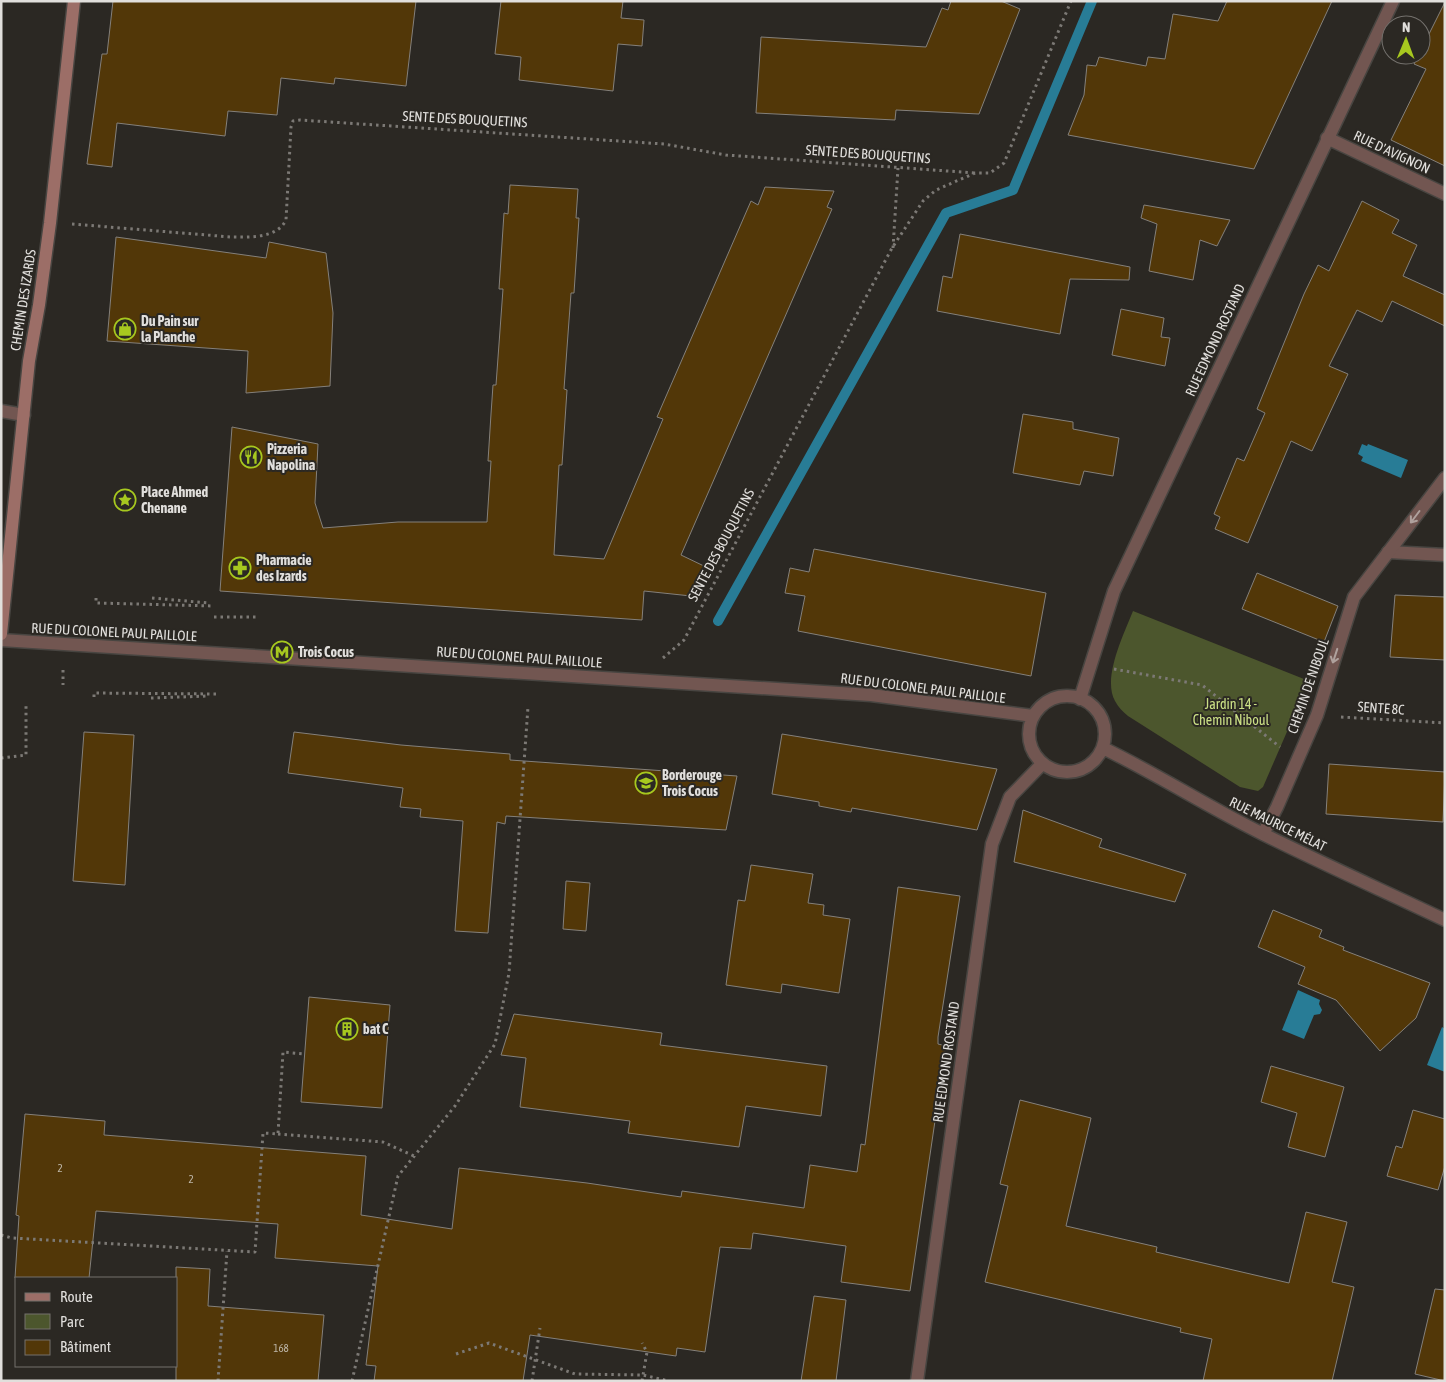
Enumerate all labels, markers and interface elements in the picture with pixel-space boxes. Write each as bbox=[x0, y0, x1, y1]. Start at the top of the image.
north arrow bbox=[1381, 15, 1431, 65]
text: N bbox=[1402, 19, 1410, 35]
street label: SENTE DES BOUQUETINS bbox=[402, 108, 528, 130]
street label: RUE D'AVIGNON bbox=[1351, 127, 1433, 177]
street label: SENTE DES BOUQUETINS bbox=[805, 142, 931, 166]
street label: CHEMIN DES IZARDS bbox=[7, 248, 39, 352]
street label: RUE EDMOND ROSTAND bbox=[1182, 281, 1248, 399]
place label: Du Pain sur la Planche bbox=[141, 313, 199, 345]
shop icon: Du Pain sur la Planche bbox=[113, 317, 137, 341]
place label: Pizzeria Napolina bbox=[267, 441, 316, 473]
restaurant icon: Pizzeria Napolina bbox=[239, 445, 263, 469]
place label: Place Ahmed Chenane bbox=[141, 484, 209, 516]
street label: SENTE DES BOUQUETINS bbox=[685, 486, 757, 604]
place icon: Place Ahmed Chenane bbox=[113, 488, 137, 512]
one-way arrow bbox=[1410, 510, 1420, 524]
place label: Pharmacie des Izards bbox=[256, 552, 312, 584]
pharmacy icon: Pharmacie des Izards bbox=[228, 556, 252, 580]
street label: RUE DU COLONEL PAUL PAILLOLE bbox=[31, 620, 197, 644]
street label: CHEMIN DE NIBOUL bbox=[1284, 636, 1332, 736]
metro station icon: Trois Cocus bbox=[270, 640, 294, 664]
street label: RUE DU COLONEL PAUL PAILLOLE bbox=[436, 643, 602, 671]
place label: Trois Cocus bbox=[298, 644, 354, 660]
one-way arrow bbox=[1330, 647, 1340, 663]
street label: RUE DU COLONEL PAUL PAILLOLE bbox=[840, 670, 1006, 706]
park label: Jardin 14 - Chemin Niboul bbox=[1193, 696, 1270, 728]
street label: SENTE 8C bbox=[1357, 698, 1406, 718]
place label: Borderouge Trois Cocus bbox=[662, 767, 722, 799]
school or university icon: Borderouge Trois Cocus bbox=[634, 771, 658, 795]
street label: RUE MAURICE MÉLAT bbox=[1227, 794, 1329, 854]
street label: RUE EDMOND ROSTAND bbox=[930, 1000, 962, 1124]
building icon: bat C bbox=[335, 1017, 359, 1041]
place label: bat C bbox=[363, 1021, 389, 1037]
house number: 2 bbox=[57, 1162, 63, 1174]
house number: 2 bbox=[188, 1173, 194, 1185]
legend bbox=[15, 1277, 178, 1367]
text: Route bbox=[60, 1288, 93, 1305]
text: Parc bbox=[60, 1313, 84, 1330]
text: Bâtiment bbox=[60, 1338, 111, 1355]
house number: 168 bbox=[273, 1342, 289, 1354]

